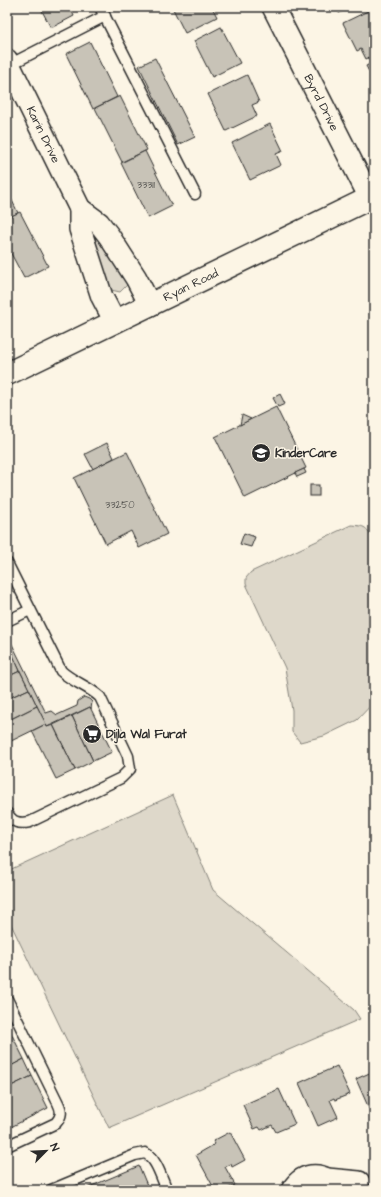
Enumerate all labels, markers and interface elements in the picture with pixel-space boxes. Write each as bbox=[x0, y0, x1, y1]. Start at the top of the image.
street label: Byrd Drive bbox=[300, 71, 343, 134]
street label: Karin Drive bbox=[22, 103, 65, 166]
house number: 33311 bbox=[137, 178, 156, 192]
street label: Ryan Road bbox=[160, 264, 221, 306]
school or university icon: KinderCare bbox=[250, 442, 272, 464]
place label: KinderCare bbox=[275, 445, 338, 462]
house number: 33250 bbox=[105, 498, 135, 512]
supermarket icon: Dijla Wal Furat bbox=[81, 723, 103, 745]
place label: Dijla Wal Furat bbox=[106, 726, 187, 744]
north arrow bbox=[26, 1131, 66, 1171]
text: N bbox=[46, 1141, 63, 1153]

